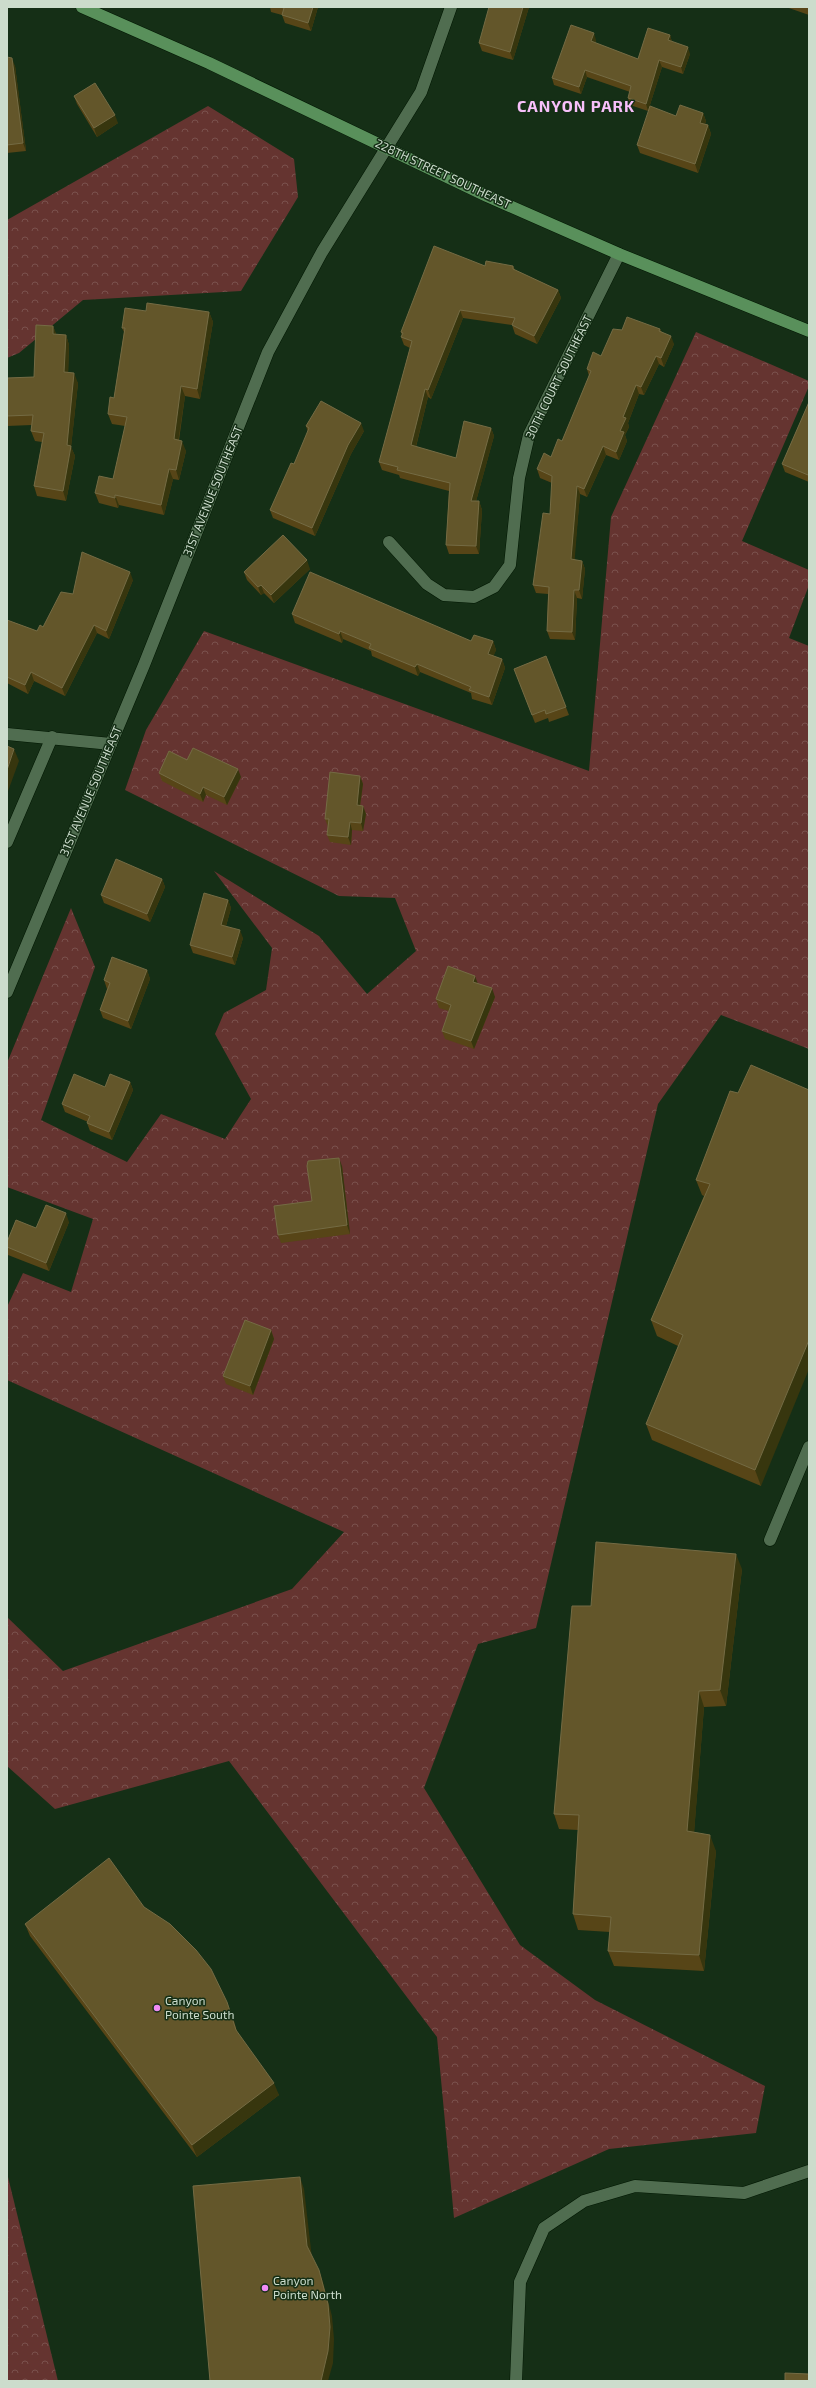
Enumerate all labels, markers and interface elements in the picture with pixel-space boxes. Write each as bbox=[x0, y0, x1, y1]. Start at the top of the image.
district label: CANYON PARK bbox=[517, 96, 635, 115]
street label: 228TH STREET SOUTHEAST bbox=[373, 135, 513, 211]
street label: 30TH COURT SOUTHEAST bbox=[522, 312, 594, 441]
street label: 31ST AVENUE SOUTHEAST bbox=[179, 423, 245, 558]
street label: 31ST AVENUE SOUTHEAST bbox=[56, 724, 124, 858]
place label: Canyon Pointe South bbox=[165, 1993, 234, 2021]
marker: Canyon Pointe South bbox=[152, 2003, 162, 2013]
place label: Canyon Pointe North bbox=[273, 2273, 342, 2301]
marker: Canyon Pointe North bbox=[260, 2283, 270, 2293]

